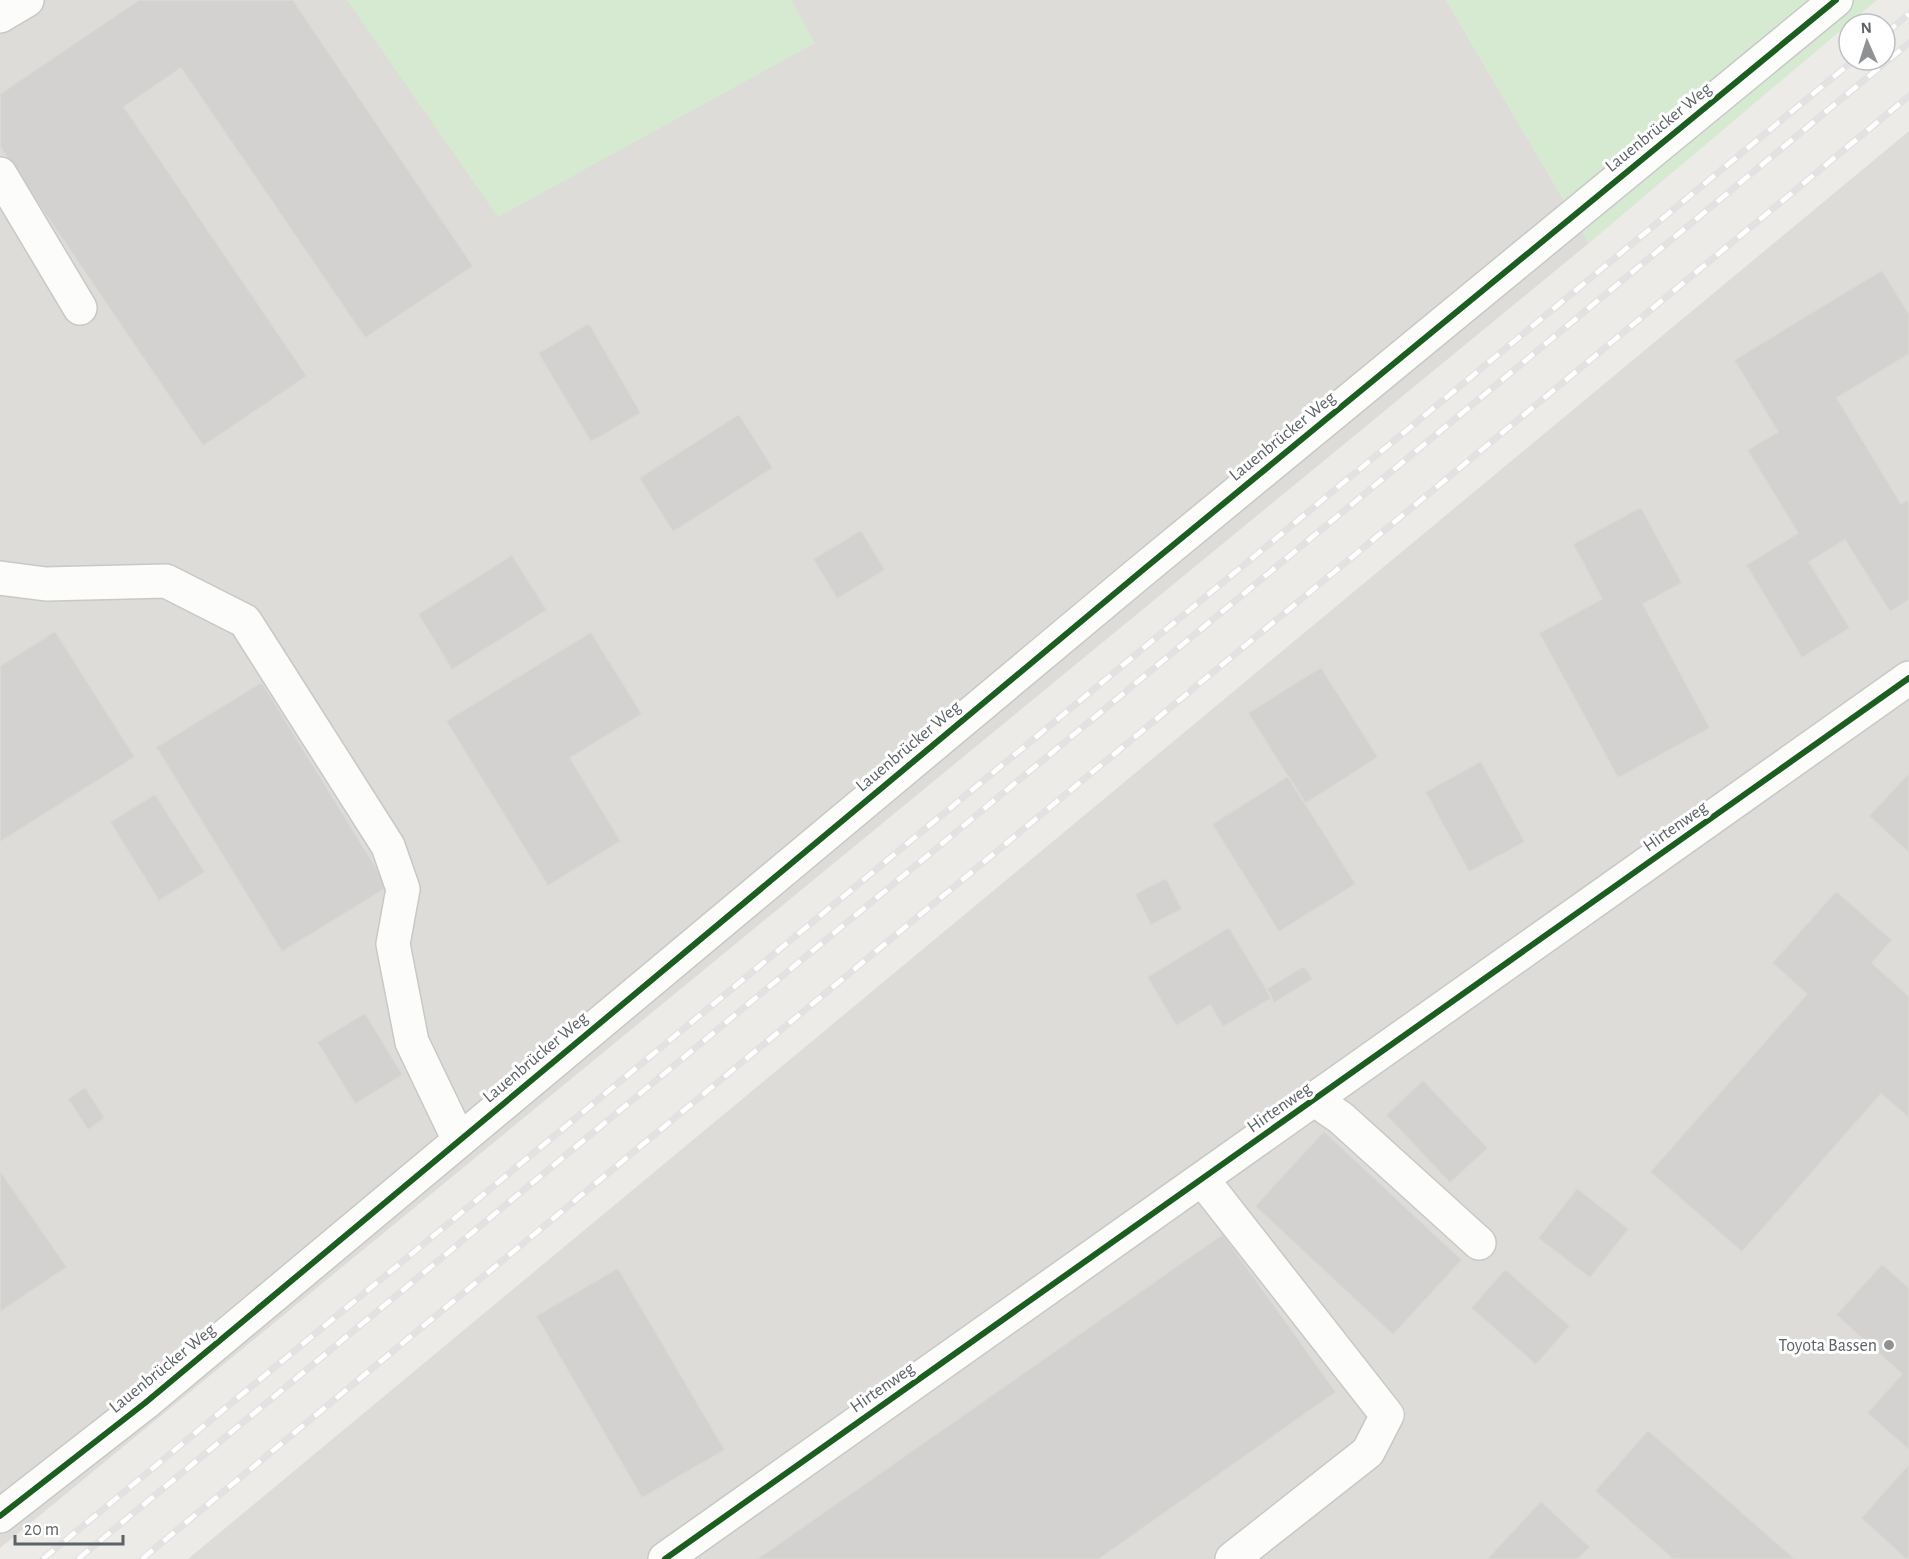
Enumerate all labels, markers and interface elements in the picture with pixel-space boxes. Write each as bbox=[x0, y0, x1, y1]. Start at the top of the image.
north arrow bbox=[1837, 12, 1897, 72]
text: N bbox=[1860, 20, 1872, 36]
street label: Lauenbrücker Weg bbox=[1602, 80, 1715, 176]
street label: Lauenbrücker Weg bbox=[1226, 389, 1339, 485]
street label: Lauenbrücker Weg bbox=[853, 698, 965, 796]
street label: Hirtenweg bbox=[1640, 798, 1711, 855]
street label: Lauenbrücker Weg bbox=[480, 1009, 592, 1107]
street label: Hirtenweg bbox=[1244, 1079, 1315, 1136]
street label: Lauenbrücker Weg bbox=[106, 1321, 219, 1417]
place label: Toyota Bassen bbox=[1779, 1337, 1877, 1355]
marker: Toyota Bassen bbox=[1882, 1338, 1896, 1352]
street label: Hirtenweg bbox=[847, 1359, 918, 1416]
scale bar bbox=[15, 1508, 123, 1546]
text: 20 m bbox=[24, 1521, 59, 1539]

